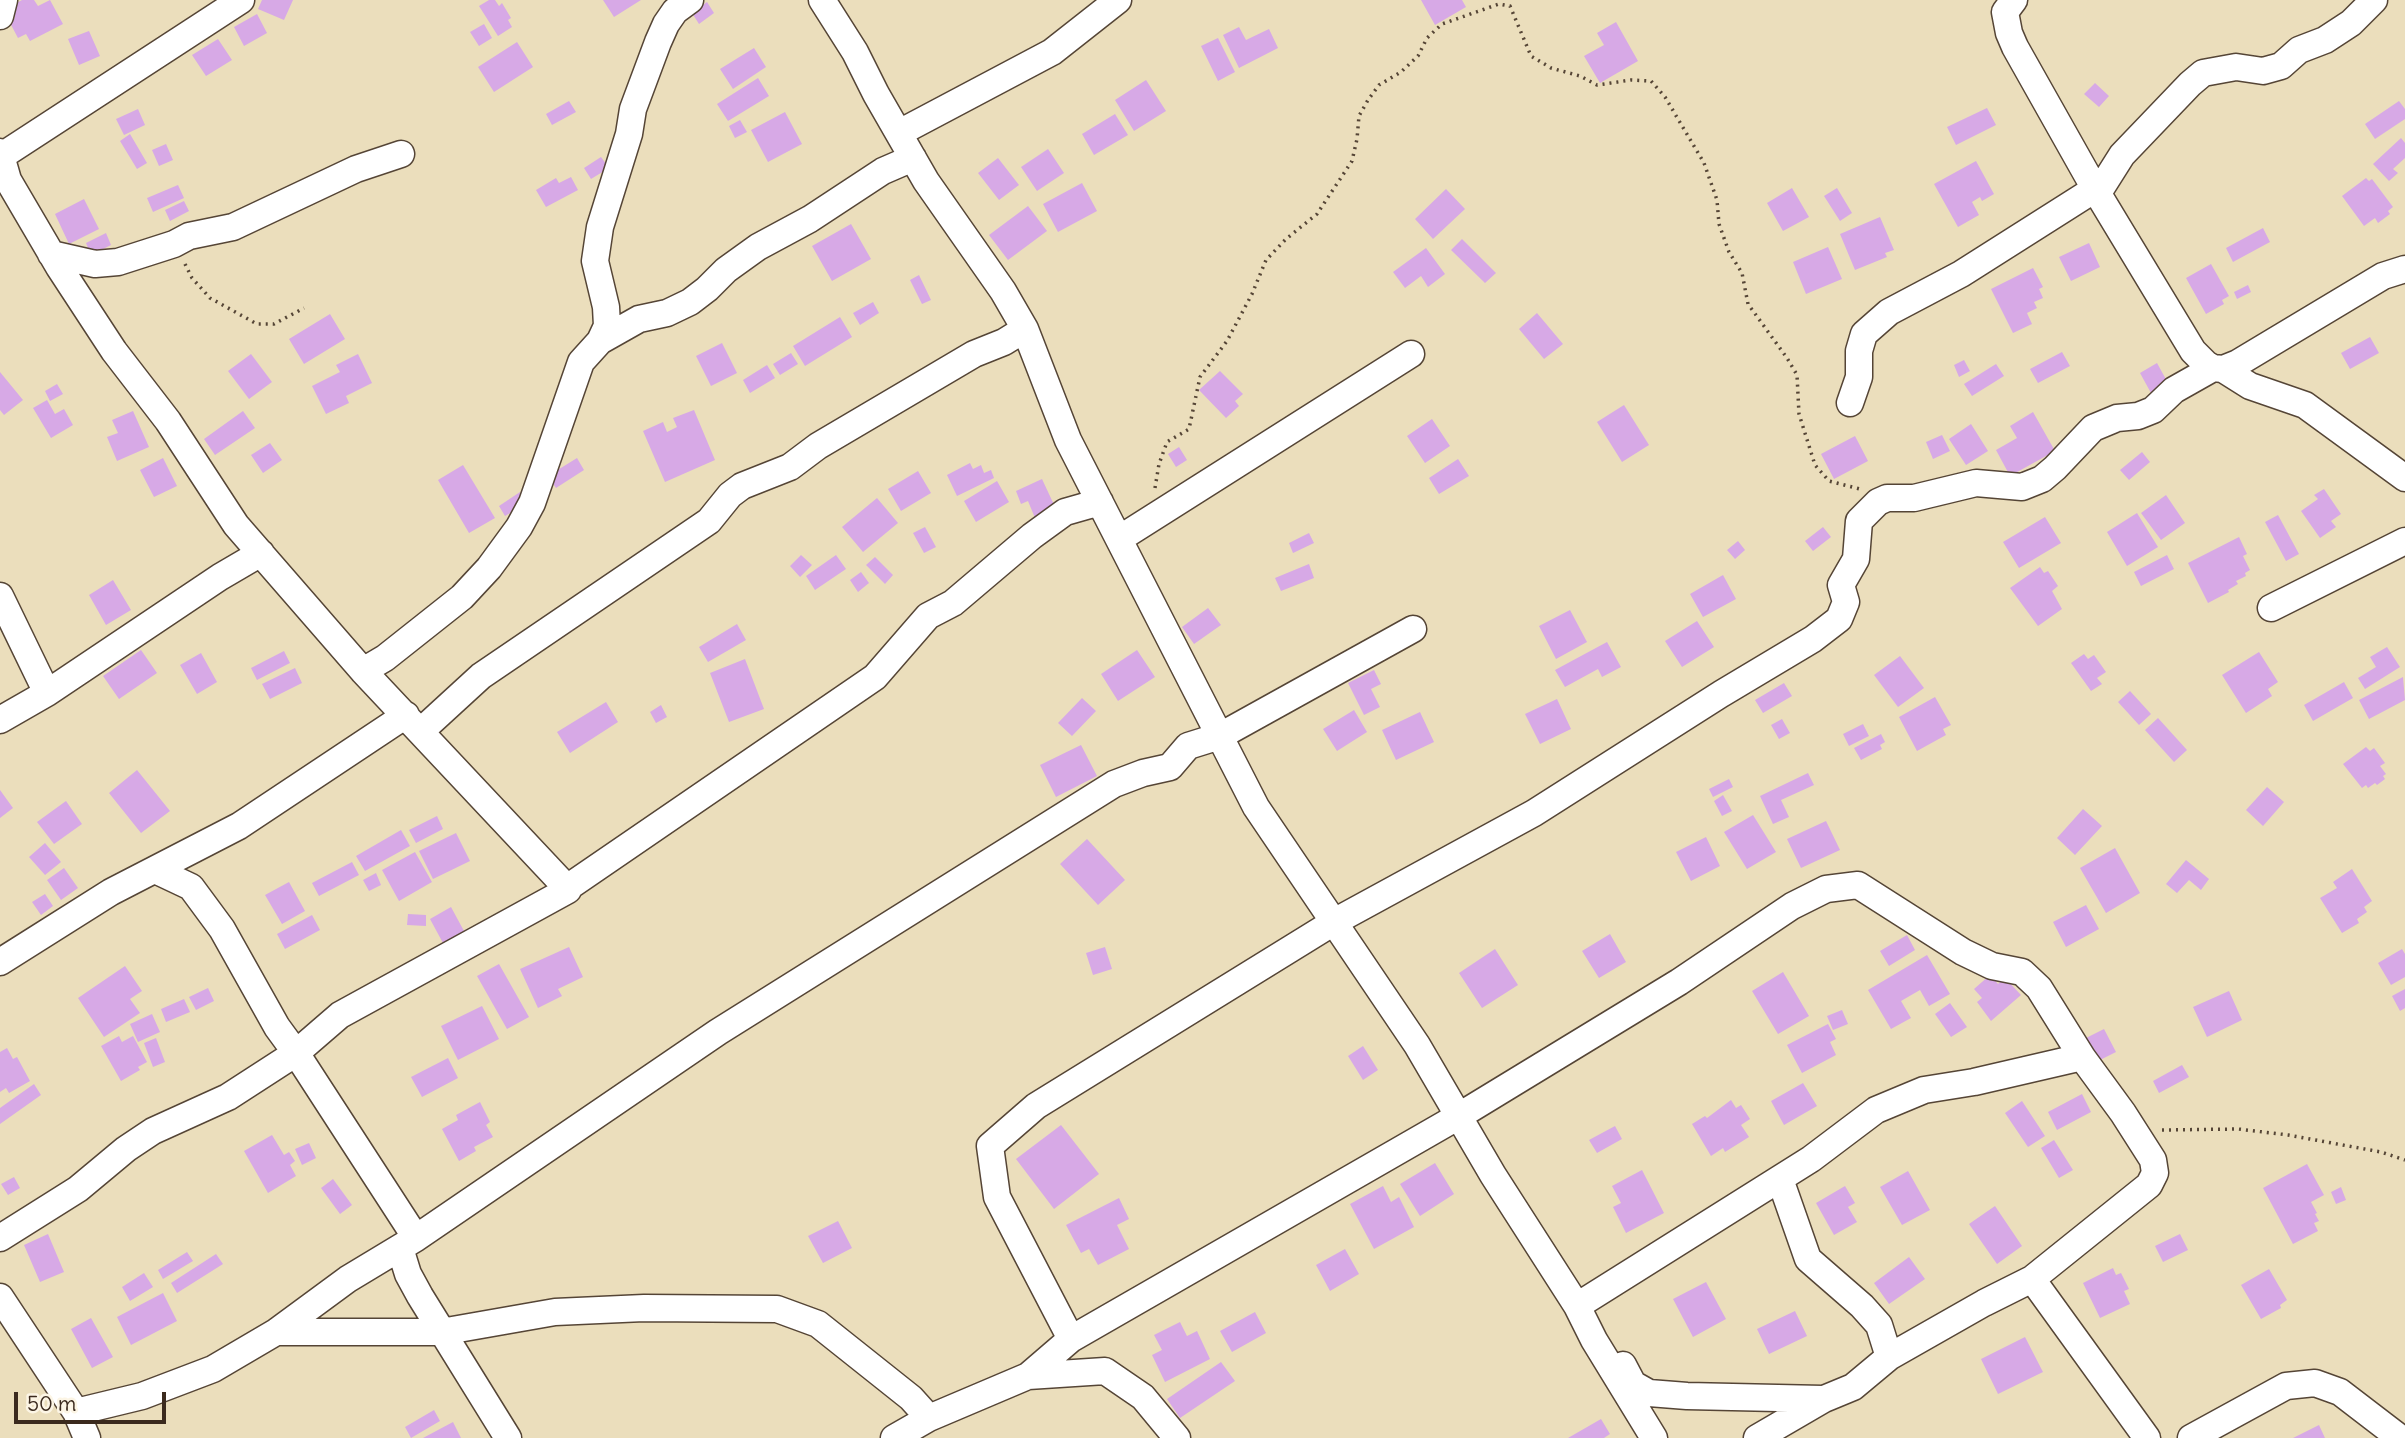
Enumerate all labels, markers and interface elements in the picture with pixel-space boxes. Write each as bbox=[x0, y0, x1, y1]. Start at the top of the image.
scale bar bbox=[18, 1378, 170, 1422]
text: 50 m bbox=[27, 1390, 76, 1417]

